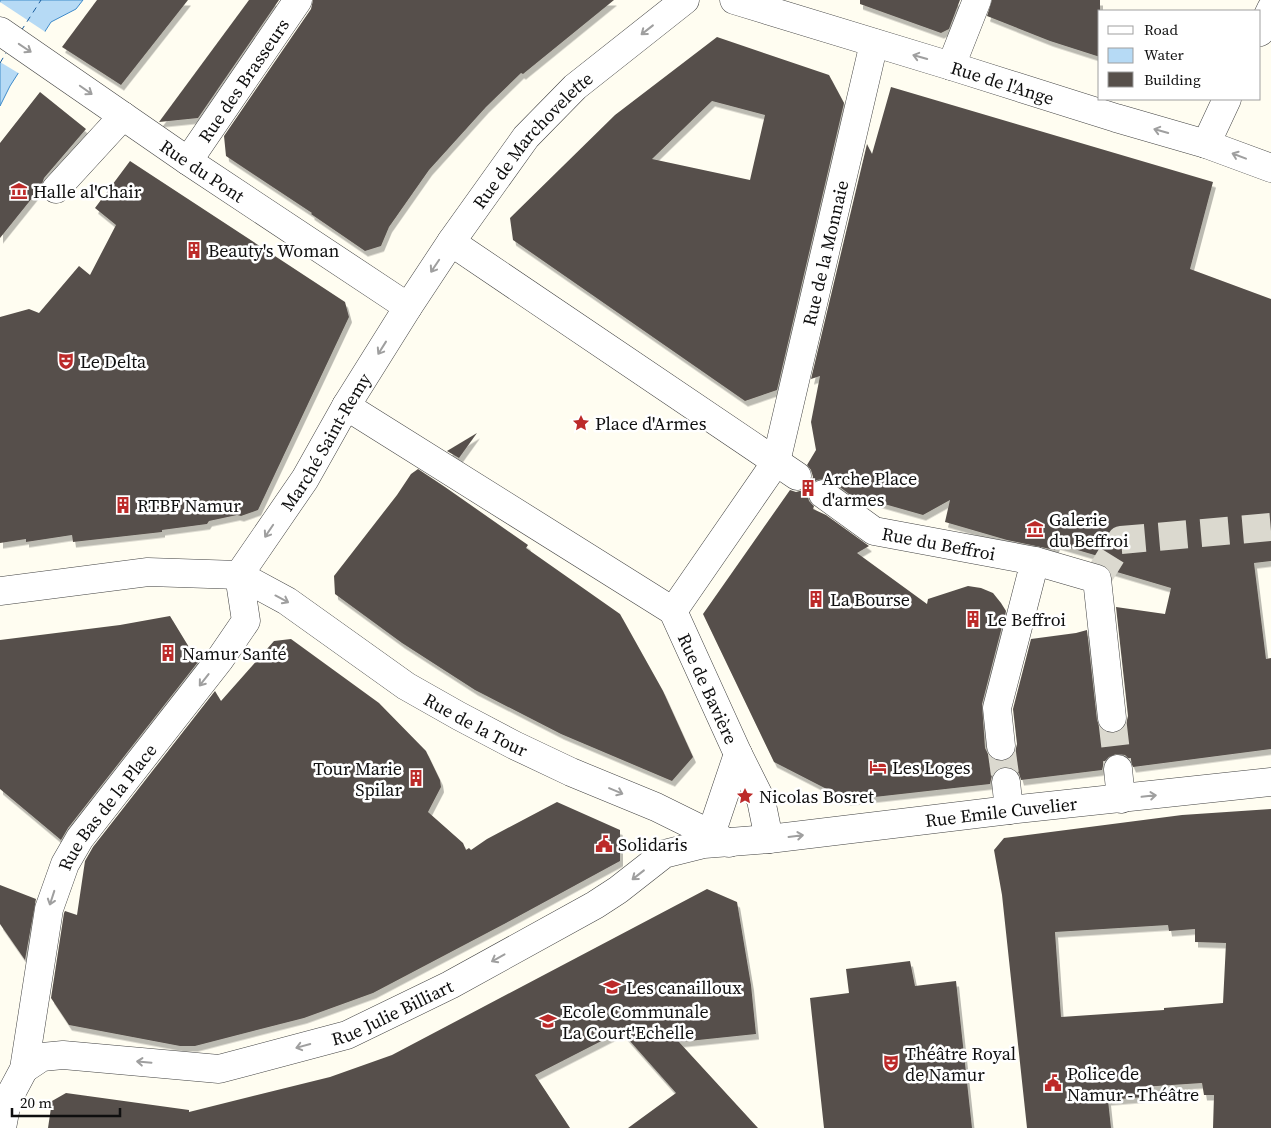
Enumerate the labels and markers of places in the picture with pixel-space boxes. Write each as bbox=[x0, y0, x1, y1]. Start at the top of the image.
place label: Halle al'Chair bbox=[33, 179, 142, 204]
museum icon: Halle al'Chair bbox=[9, 181, 29, 201]
place label: Beauty's Woman bbox=[208, 238, 339, 263]
building icon: Beauty's Woman bbox=[184, 240, 204, 260]
place label: Le Delta bbox=[80, 349, 147, 374]
theatre icon: Le Delta bbox=[56, 351, 76, 371]
place label: Place d'Armes bbox=[595, 411, 707, 436]
place icon: Place d'Armes bbox=[571, 413, 591, 433]
place label: Arche Place d'armes bbox=[822, 466, 917, 512]
building icon: Arche Place d'armes bbox=[798, 478, 818, 498]
place label: RTBF Namur bbox=[137, 493, 241, 518]
building icon: RTBF Namur bbox=[113, 495, 133, 515]
place label: Galerie du Beffroi bbox=[1049, 507, 1129, 553]
museum icon: Galerie du Beffroi bbox=[1025, 519, 1045, 539]
place label: La Bourse bbox=[830, 587, 910, 612]
building icon: La Bourse bbox=[806, 589, 826, 609]
place label: Le Beffroi bbox=[987, 607, 1066, 632]
building icon: Le Beffroi bbox=[963, 609, 983, 629]
place label: Namur Santé bbox=[182, 641, 287, 666]
building icon: Namur Santé bbox=[158, 643, 178, 663]
place label: Les Loges bbox=[892, 755, 971, 780]
place label: Tour Marie Spilar bbox=[313, 756, 402, 802]
hotel icon: Les Loges bbox=[868, 757, 888, 777]
building icon: Tour Marie Spilar bbox=[406, 768, 426, 788]
place label: Nicolas Bosret bbox=[759, 784, 874, 809]
place icon: Nicolas Bosret bbox=[735, 786, 755, 806]
place label: Solidaris bbox=[618, 832, 688, 857]
public building icon: Solidaris bbox=[594, 834, 614, 854]
place label: Les canailloux bbox=[626, 975, 742, 1000]
school or university icon: Les canailloux bbox=[602, 977, 622, 997]
place label: Ecole Communale La Court'Echelle bbox=[562, 999, 709, 1045]
school or university icon: Ecole Communale La Court'Echelle bbox=[538, 1011, 558, 1031]
place label: Théâtre Royal de Namur bbox=[905, 1041, 1016, 1087]
theatre icon: Théâtre Royal de Namur bbox=[881, 1053, 901, 1073]
place label: Police de Namur - Théâtre bbox=[1067, 1061, 1199, 1107]
public building icon: Police de Namur - Théâtre bbox=[1043, 1073, 1063, 1093]

